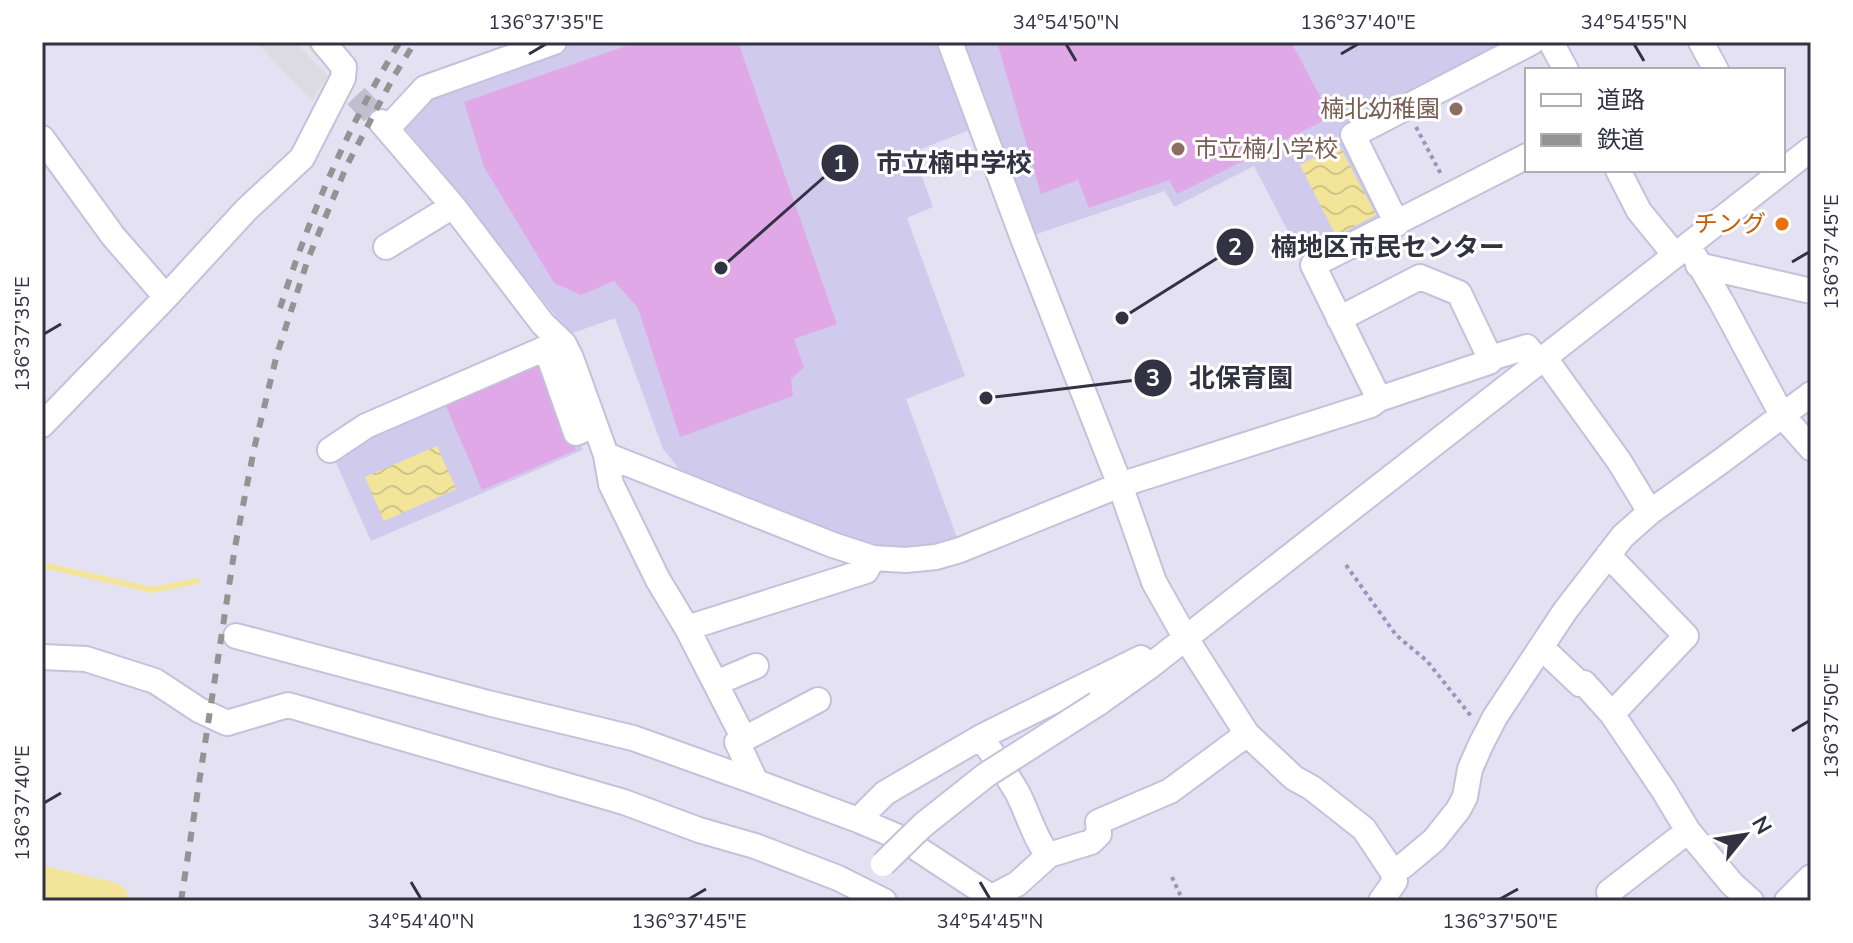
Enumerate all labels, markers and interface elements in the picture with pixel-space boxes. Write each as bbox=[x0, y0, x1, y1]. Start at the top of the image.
text: 136°37'35"E bbox=[488, 9, 604, 36]
text: 34°54'50"N bbox=[1013, 9, 1119, 36]
text: 136°37'40"E bbox=[1300, 9, 1416, 36]
text: 34°54'55"N bbox=[1581, 9, 1687, 36]
legend bbox=[1525, 68, 1785, 172]
text: 道路 bbox=[1597, 84, 1645, 116]
place label: 楠北幼稚園 bbox=[1320, 93, 1440, 125]
marker: 楠北幼稚園 bbox=[1447, 100, 1465, 118]
text: 鉄道 bbox=[1597, 124, 1645, 156]
place label: 市立楠小学校 bbox=[1194, 133, 1338, 165]
callout: 市立楠中学校 bbox=[820, 138, 1048, 188]
marker: 市立楠小学校 bbox=[1169, 140, 1187, 158]
text: 市立楠中学校 bbox=[876, 146, 1032, 181]
text: 1 bbox=[833, 148, 847, 180]
text: 136°37'45"E bbox=[1818, 194, 1845, 310]
place label: チング bbox=[1694, 208, 1766, 240]
marker: チング bbox=[1773, 215, 1791, 233]
callout: 楠地区市民センター bbox=[1215, 222, 1521, 272]
text: 楠地区市民センター bbox=[1271, 230, 1505, 265]
text: 2 bbox=[1228, 231, 1242, 263]
text: 136°37'35"E bbox=[9, 276, 36, 392]
callout: 北保育園 bbox=[1133, 353, 1309, 403]
text: 北保育園 bbox=[1189, 361, 1293, 396]
text: 3 bbox=[1146, 362, 1160, 394]
text: 136°37'50"E bbox=[1818, 663, 1845, 779]
text: 136°37'40"E bbox=[9, 745, 36, 861]
north arrow bbox=[1705, 795, 1785, 875]
text: N bbox=[1744, 811, 1779, 840]
text: 34°54'40"N bbox=[368, 908, 474, 935]
text: 136°37'45"E bbox=[631, 908, 747, 935]
text: 34°54'45"N bbox=[937, 908, 1043, 935]
text: 136°37'50"E bbox=[1442, 908, 1558, 935]

